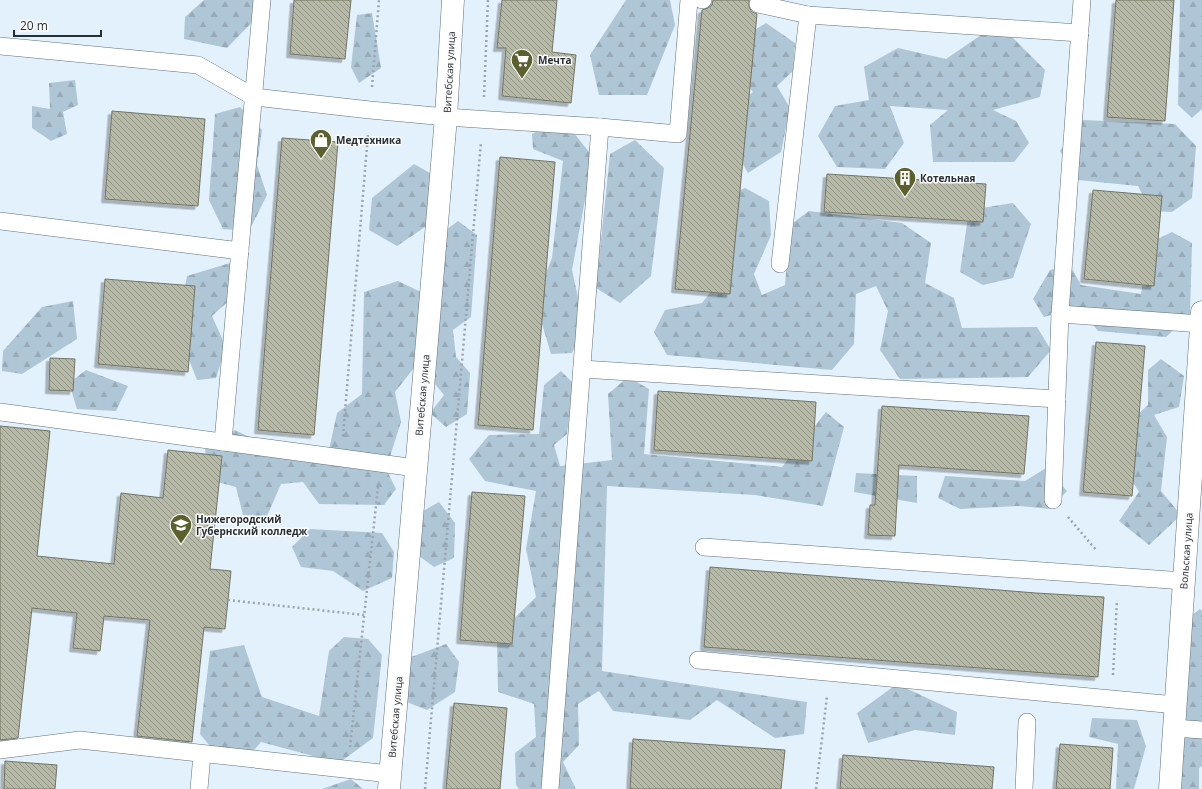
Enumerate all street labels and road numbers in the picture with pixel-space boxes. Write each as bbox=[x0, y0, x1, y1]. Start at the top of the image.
street label: Витебская улица bbox=[440, 31, 458, 113]
street label: Витебская улица bbox=[411, 354, 433, 436]
street label: Вольская улица bbox=[1176, 512, 1196, 590]
street label: Витебская улица bbox=[384, 676, 406, 758]

